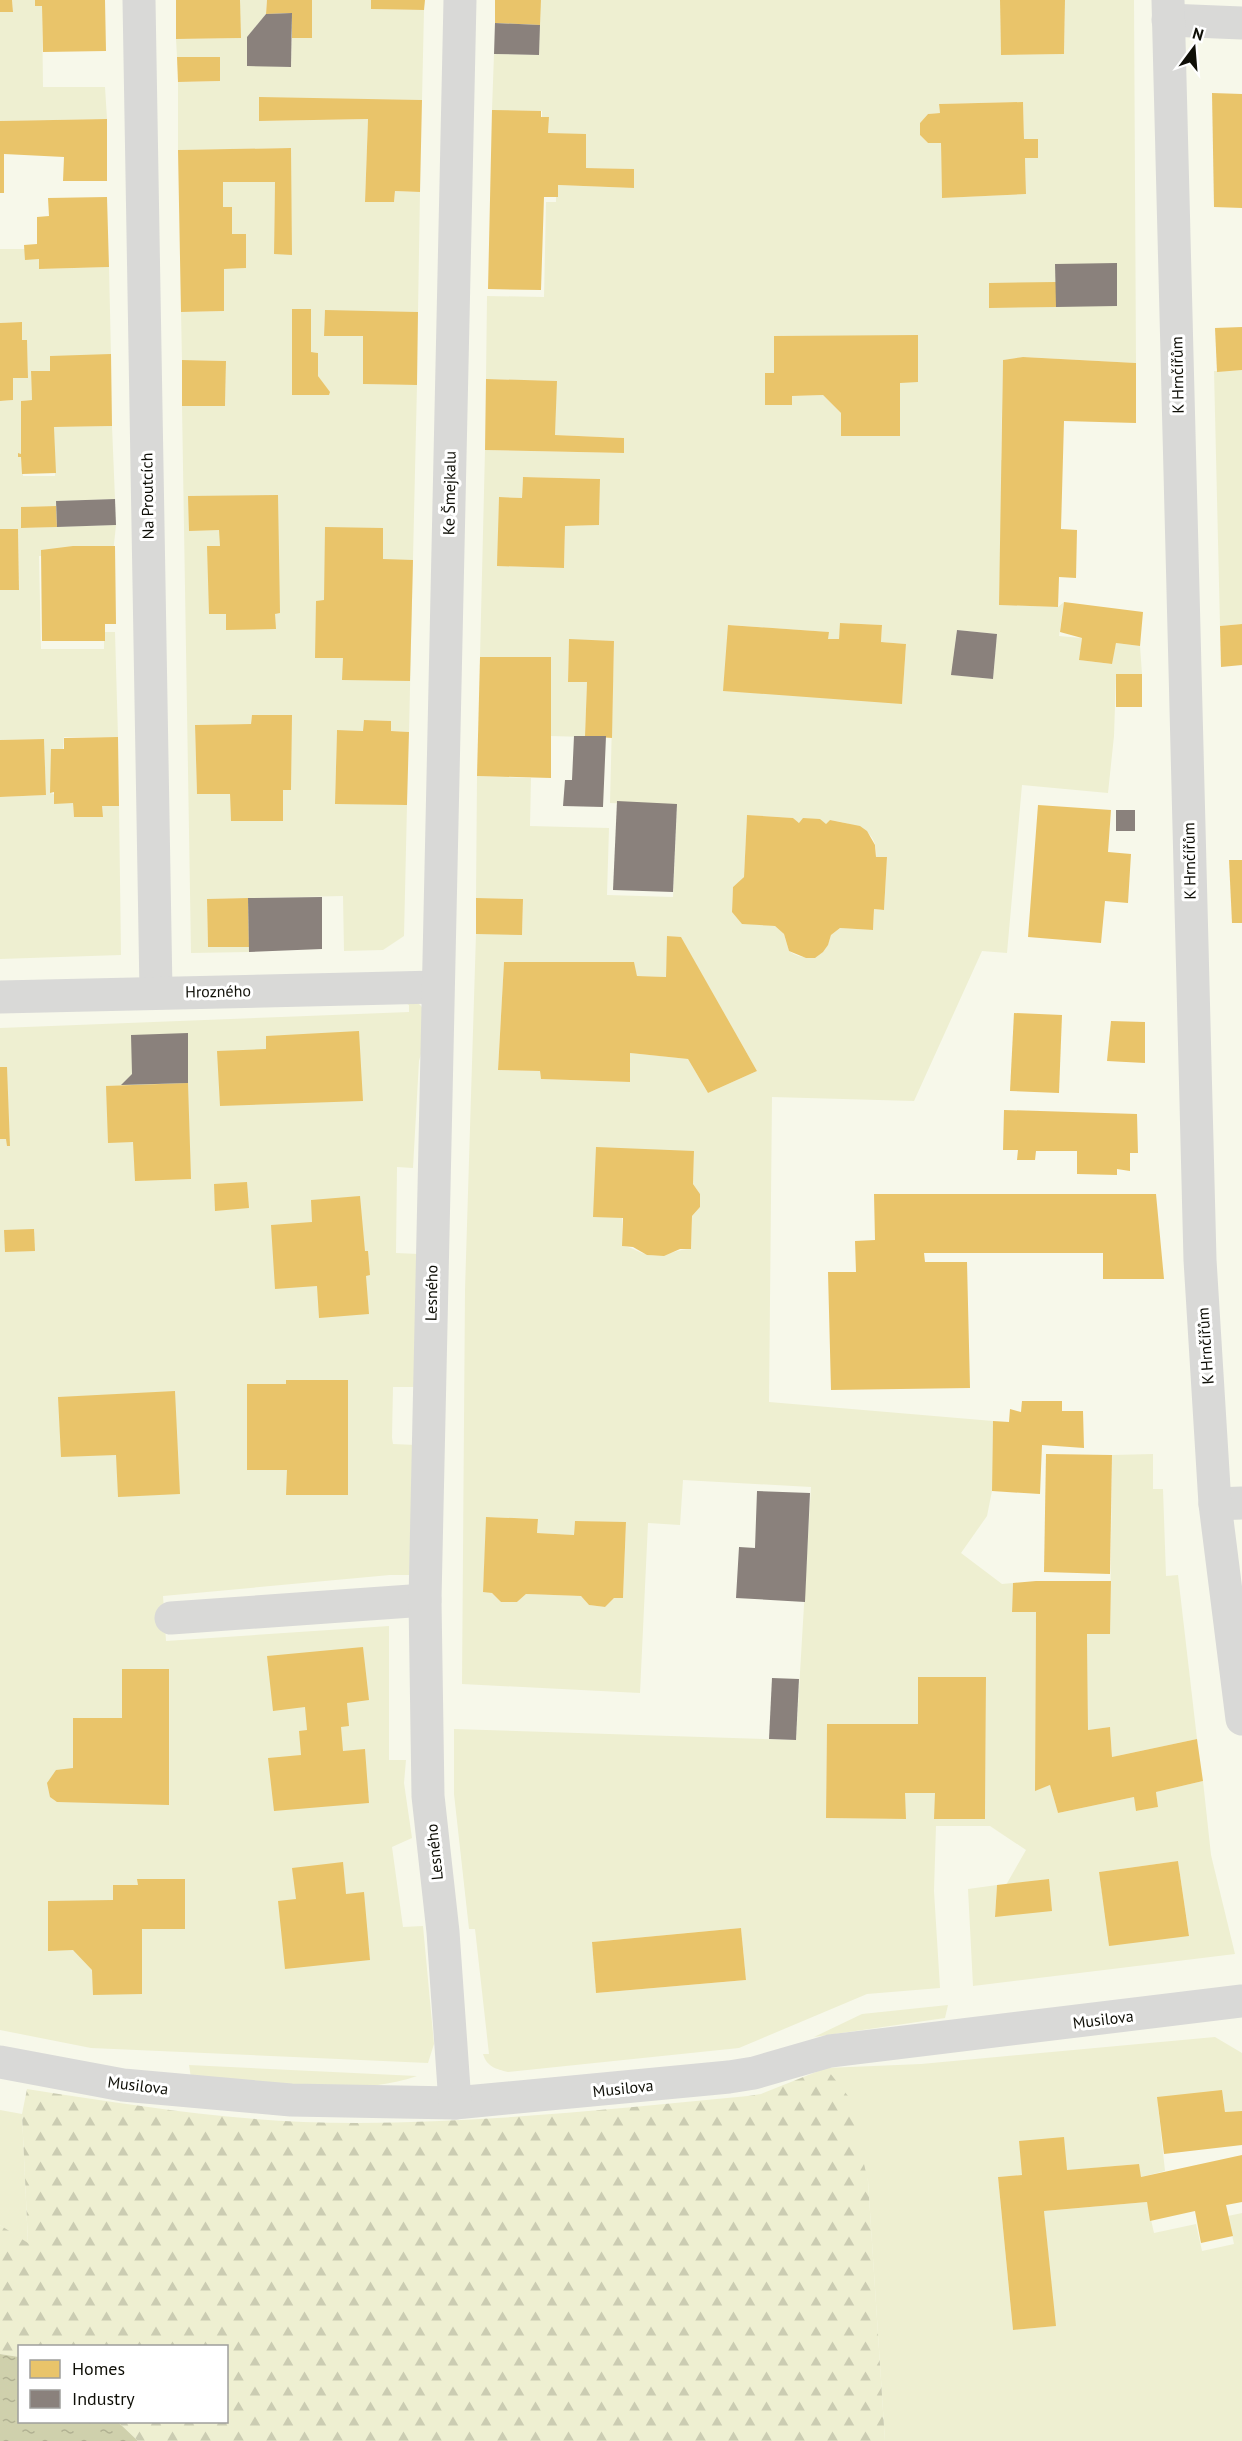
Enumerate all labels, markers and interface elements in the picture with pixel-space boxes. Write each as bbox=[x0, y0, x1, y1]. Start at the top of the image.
north arrow bbox=[1164, 18, 1224, 78]
text: N bbox=[1190, 23, 1206, 45]
street label: K Hrnčířům bbox=[1166, 336, 1188, 414]
street label: Ke Šmejkalu bbox=[438, 451, 460, 535]
street label: Na Proutcích bbox=[136, 452, 158, 540]
street label: K Hrnčířům bbox=[1178, 822, 1200, 900]
street label: Hrozného bbox=[185, 980, 251, 1002]
street label: Lesného bbox=[421, 1265, 441, 1321]
street label: K Hrnčířům bbox=[1192, 1307, 1218, 1385]
street label: Lesného bbox=[421, 1823, 447, 1881]
street label: Musilova bbox=[1072, 2005, 1134, 2033]
street label: Musilova bbox=[107, 2071, 169, 2099]
street label: Musilova bbox=[592, 2075, 654, 2101]
legend bbox=[18, 2345, 228, 2423]
text: Homes bbox=[72, 2357, 125, 2380]
text: Industry bbox=[72, 2387, 135, 2410]

